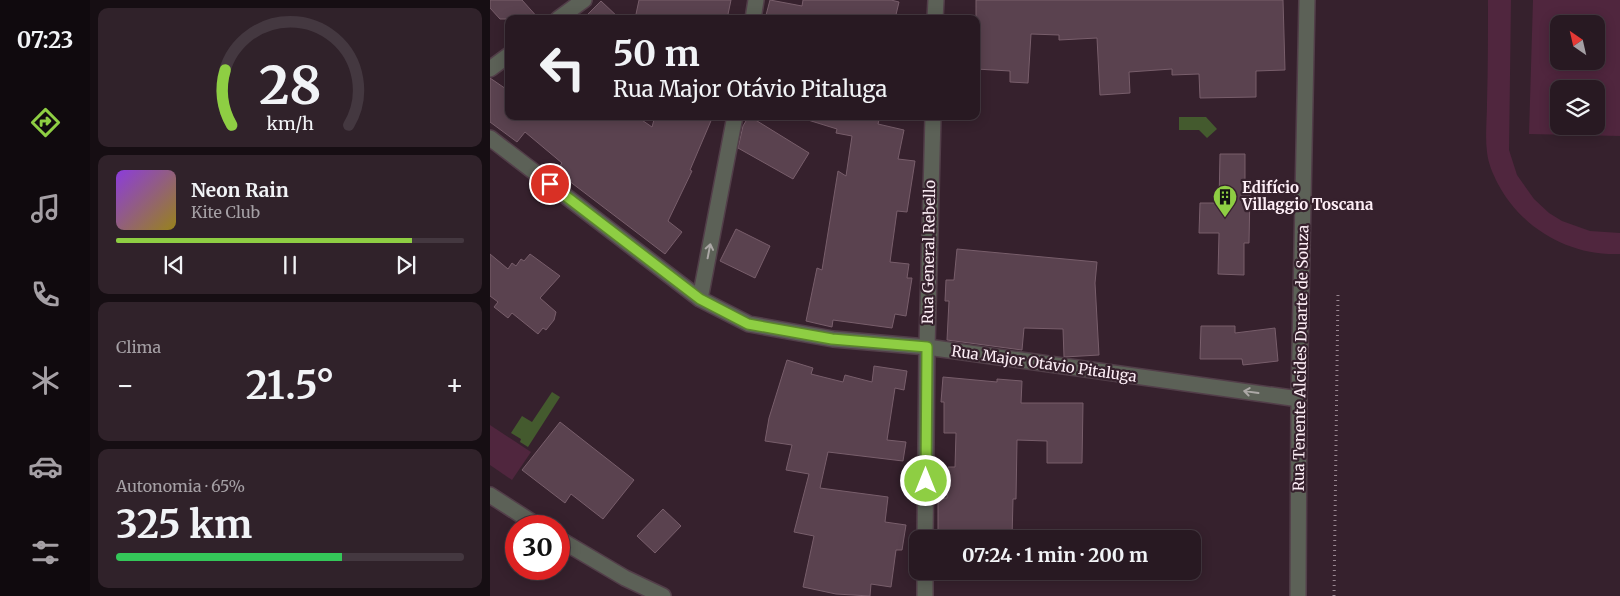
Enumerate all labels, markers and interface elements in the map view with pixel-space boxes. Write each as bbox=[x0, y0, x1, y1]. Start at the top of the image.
north arrow bbox=[1550, 15, 1605, 70]
map controls bbox=[1550, 15, 1605, 135]
text: 07:23 bbox=[17, 26, 73, 54]
text: 50 m bbox=[613, 32, 700, 76]
icon: left bbox=[530, 35, 595, 100]
text: 28 bbox=[259, 53, 321, 118]
text: Rua Major Otávio Pitaluga bbox=[613, 75, 887, 103]
button: layers bbox=[1550, 80, 1605, 135]
icon: directions bbox=[28, 105, 63, 140]
text: km/h bbox=[266, 112, 314, 135]
pin bbox=[529, 163, 571, 205]
icon: arrive bbox=[536, 170, 564, 198]
text: Neon Rain bbox=[191, 178, 289, 202]
place label: Edifício Villaggio Toscana bbox=[1241, 178, 1374, 214]
street label: Rua General Rebello bbox=[918, 179, 939, 324]
building icon: Edifício Villaggio Toscana bbox=[1212, 184, 1238, 218]
icon: music bbox=[28, 191, 63, 226]
text: Kite Club bbox=[191, 202, 260, 222]
street label: Rua Tenente Alcides Duarte de Souza bbox=[1289, 225, 1312, 491]
one-way arrow bbox=[705, 244, 715, 260]
icon: previous bbox=[160, 251, 188, 279]
icon: pause bbox=[276, 251, 304, 279]
icon: next bbox=[392, 251, 420, 279]
icon: phone bbox=[28, 277, 63, 312]
text: Clima bbox=[116, 337, 161, 357]
street label: Rua Major Otávio Pitaluga bbox=[950, 341, 1138, 386]
text: 21.5° bbox=[246, 362, 334, 409]
icon: climate bbox=[28, 363, 63, 398]
text: − bbox=[116, 367, 135, 403]
text: + bbox=[445, 367, 464, 403]
one-way arrow bbox=[1243, 387, 1259, 397]
icon: car bbox=[28, 449, 63, 484]
position arrow bbox=[899, 454, 951, 506]
text: Autonomia · 65% bbox=[116, 476, 245, 496]
text: 325 km bbox=[116, 501, 252, 548]
speed limit sign: 30 bbox=[505, 515, 570, 580]
icon: filters bbox=[28, 535, 63, 570]
text: 07:24 · 1 min · 200 m bbox=[962, 543, 1148, 567]

